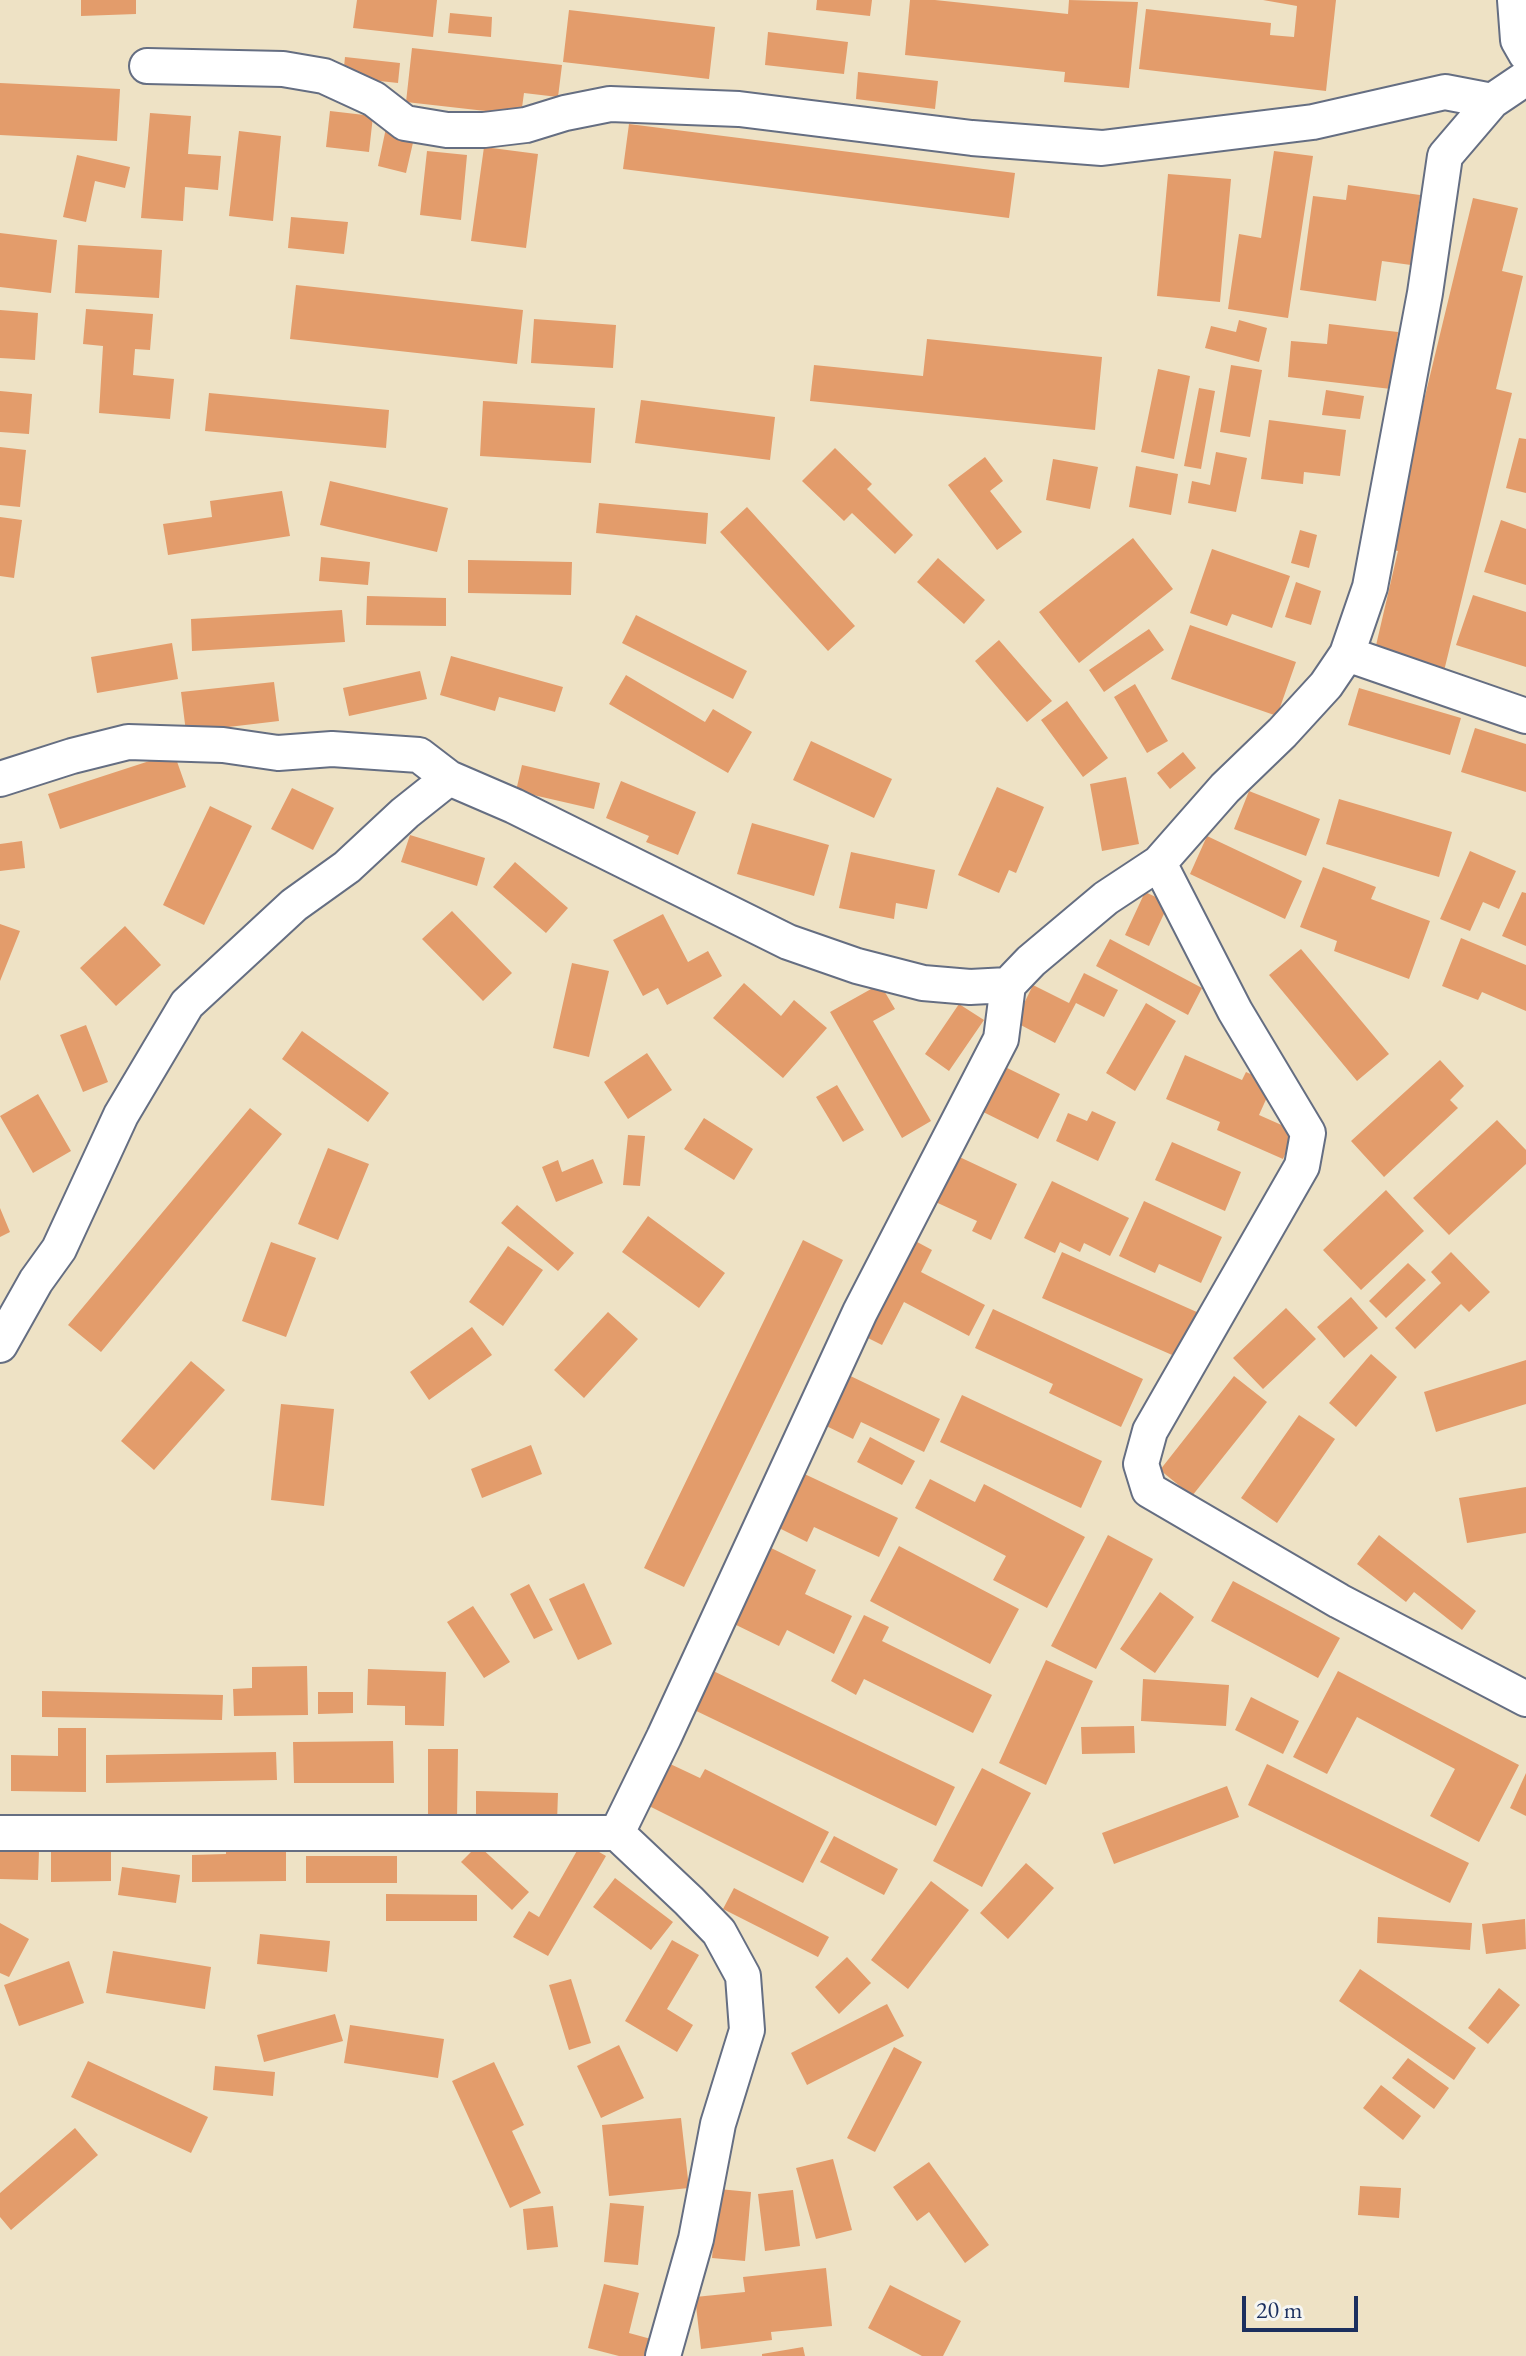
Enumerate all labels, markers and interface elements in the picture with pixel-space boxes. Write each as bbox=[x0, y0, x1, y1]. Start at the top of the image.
scale bar bbox=[1246, 2280, 1362, 2330]
text: 20 m bbox=[1256, 2294, 1303, 2325]

